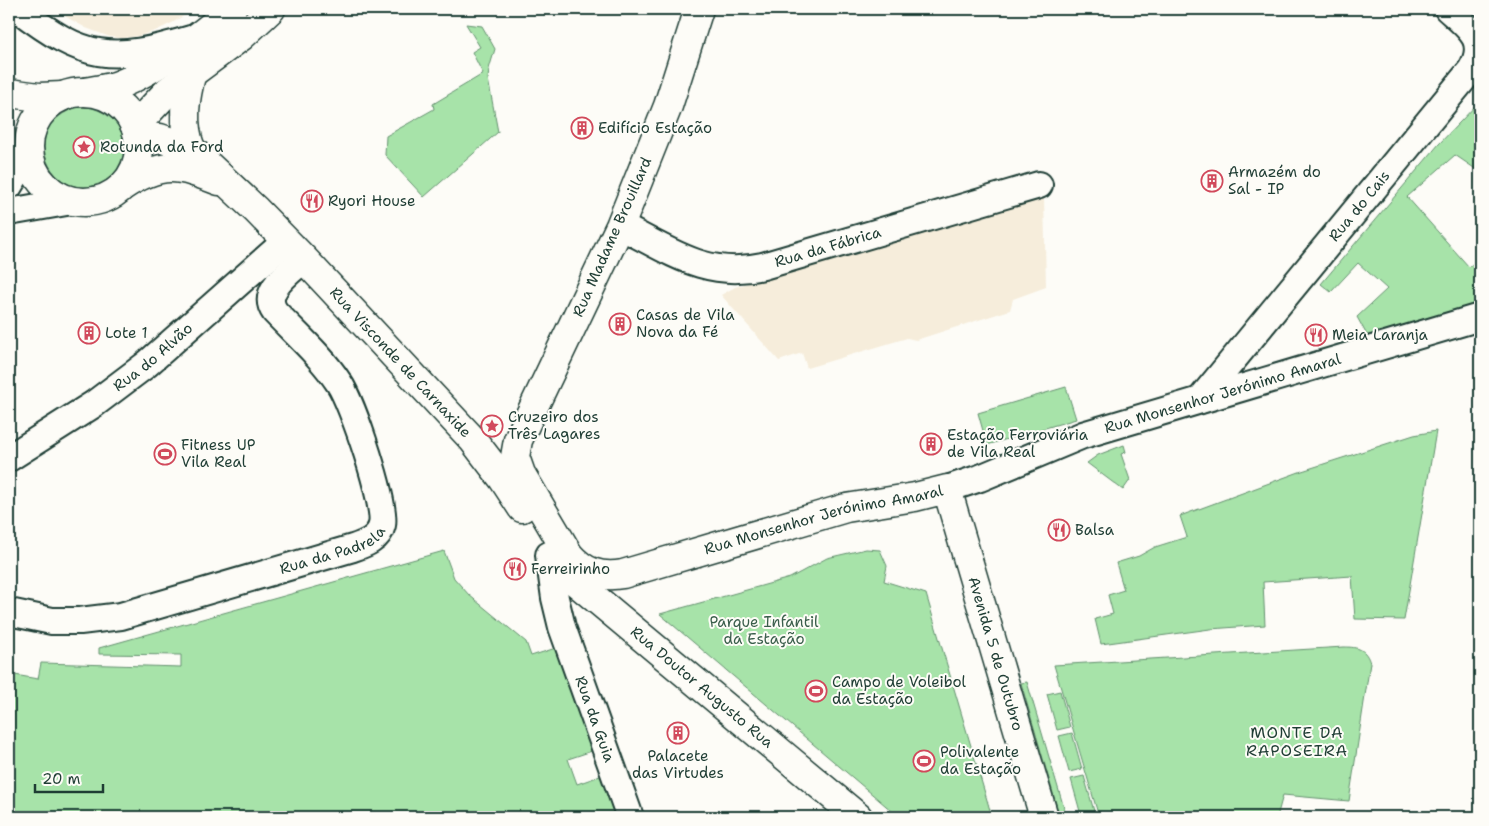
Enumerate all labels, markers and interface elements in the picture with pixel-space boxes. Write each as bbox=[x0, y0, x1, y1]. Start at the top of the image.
building icon: Edifício Estação bbox=[570, 116, 594, 140]
place label: Edifício Estação bbox=[598, 118, 712, 138]
place icon: Rotunda da Ford bbox=[72, 135, 96, 159]
place label: Rotunda da Ford bbox=[100, 137, 224, 157]
street label: Rua Madame Brouillard bbox=[568, 154, 656, 320]
place label: Armazém do Sal - IP bbox=[1228, 162, 1321, 199]
street label: Rua do Cais bbox=[1324, 166, 1394, 246]
building icon: Armazém do Sal - IP bbox=[1200, 169, 1224, 193]
restaurant icon: Ryori House bbox=[300, 189, 324, 213]
place label: Ryori House bbox=[328, 191, 416, 211]
street label: Rua da Fábrica bbox=[772, 222, 884, 272]
street label: Rua Visconde de Carnaxide bbox=[325, 283, 476, 442]
place label: Casas de Vila Nova da Fé bbox=[636, 305, 735, 342]
building icon: Casas de Vila Nova da Fé bbox=[608, 312, 632, 336]
street label: Rua do Alvão bbox=[109, 318, 197, 396]
building icon: Lote 1 bbox=[77, 321, 101, 345]
place label: Lote 1 bbox=[105, 323, 148, 343]
restaurant icon: Meia Laranja bbox=[1304, 323, 1328, 347]
place label: Meia Laranja bbox=[1332, 325, 1429, 345]
street label: Rua Monsenhor Jerónimo Amaral bbox=[1102, 349, 1344, 438]
place label: Cruzeiro dos Três Lagares bbox=[508, 407, 601, 444]
place icon: Cruzeiro dos Três Lagares bbox=[480, 414, 504, 438]
place label: Estação Ferroviária de Vila Real bbox=[947, 425, 1089, 462]
building icon: Estação Ferroviária de Vila Real bbox=[919, 432, 943, 456]
place label: Fitness UP Vila Real bbox=[181, 435, 256, 472]
sports icon: Fitness UP Vila Real bbox=[153, 442, 177, 466]
street label: Rua Monsenhor Jerónimo Amaral bbox=[702, 480, 946, 559]
restaurant icon: Balsa bbox=[1047, 518, 1071, 542]
place label: Balsa bbox=[1075, 520, 1115, 540]
street label: Rua da Padrela bbox=[277, 522, 391, 579]
restaurant icon: Ferreirinho bbox=[503, 557, 527, 581]
place label: Ferreirinho bbox=[531, 559, 610, 579]
street label: Avenida 5 de Outubro bbox=[963, 574, 1028, 733]
park label: Parque Infantil da Estação bbox=[709, 612, 819, 649]
street label: Rua Doutor Augusto Rua bbox=[626, 622, 778, 753]
place label: Campo de Voleibol da Estação bbox=[832, 672, 967, 709]
street label: Rua da Guia bbox=[570, 673, 620, 766]
sports icon: Campo de Voleibol da Estação bbox=[804, 679, 828, 703]
building icon: Palacete das Virtudes bbox=[666, 721, 690, 745]
district label: MONTE DA RAPOSEIRA bbox=[1246, 722, 1348, 761]
place label: Polivalente da Estação bbox=[940, 742, 1021, 779]
place label: Palacete das Virtudes bbox=[632, 746, 724, 783]
sports icon: Polivalente da Estação bbox=[912, 749, 936, 773]
scale bar bbox=[35, 761, 102, 793]
text: 20 m bbox=[42, 769, 81, 789]

